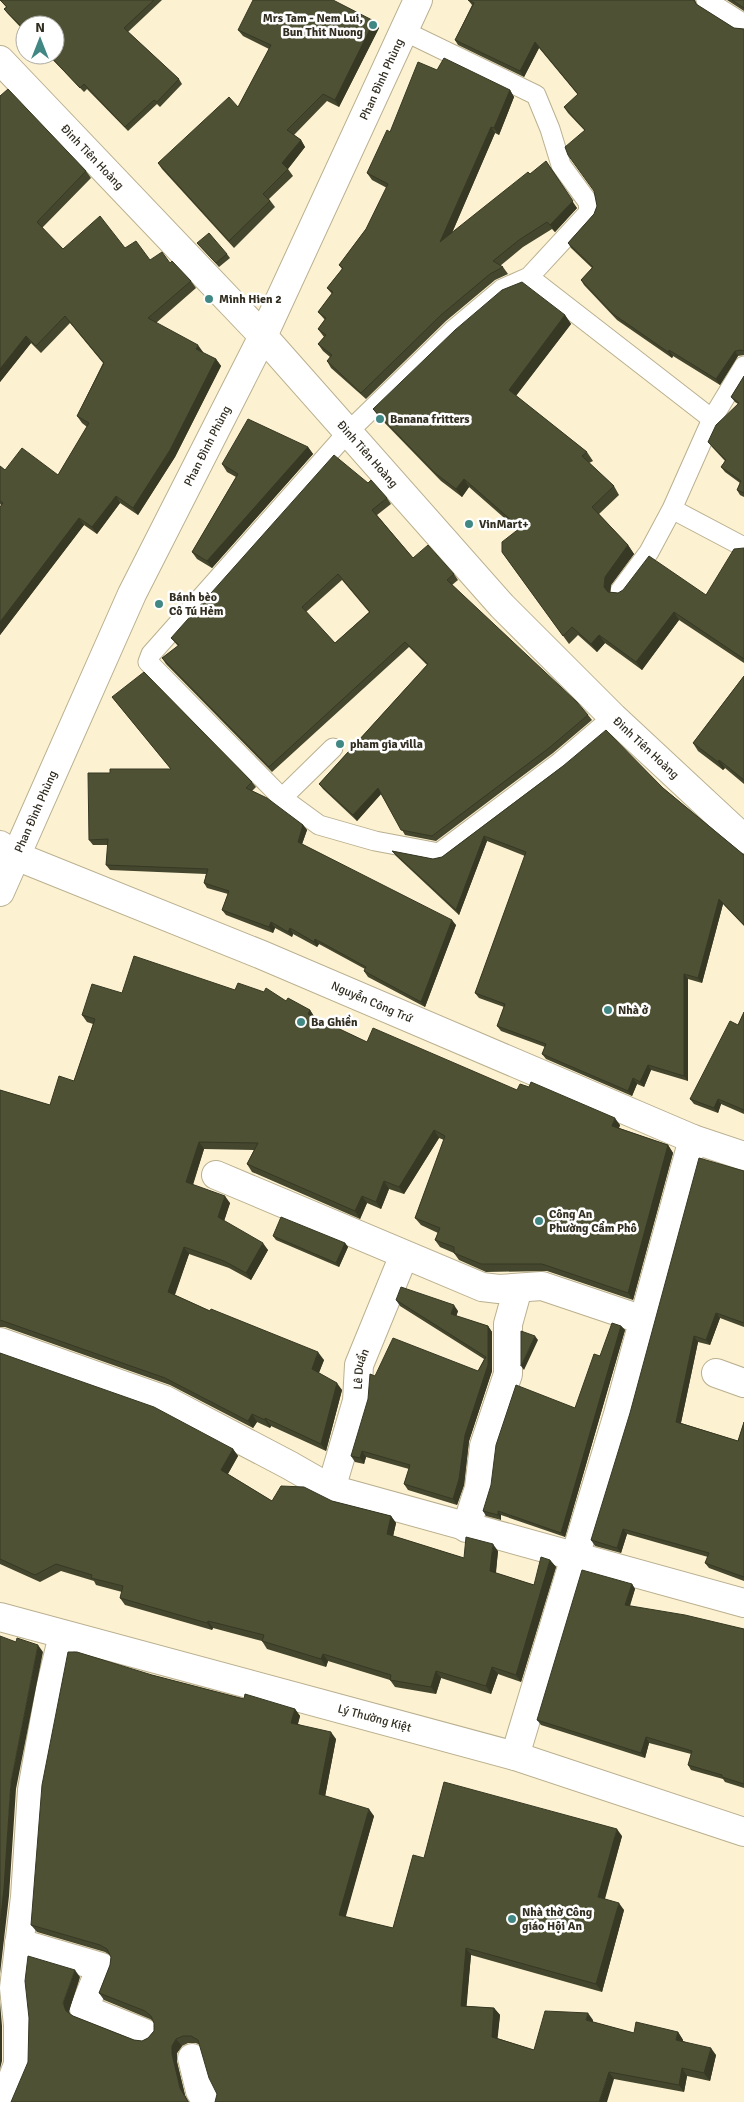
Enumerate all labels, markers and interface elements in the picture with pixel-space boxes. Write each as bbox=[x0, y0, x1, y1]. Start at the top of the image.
place label: Mrs Tam - Nem Lui, Bun Thit Nuong bbox=[263, 11, 364, 40]
north arrow bbox=[15, 15, 65, 65]
text: N bbox=[35, 19, 45, 36]
marker: Mrs Tam - Nem Lui, Bun Thit Nuong bbox=[367, 19, 379, 31]
street label: Phan Đình Phùng bbox=[357, 36, 407, 123]
street label: Đinh Tiên Hoàng bbox=[57, 122, 127, 193]
place label: Minh Hien 2 bbox=[219, 292, 282, 307]
marker: Minh Hien 2 bbox=[203, 293, 215, 305]
street label: Phan Đình Phùng bbox=[181, 403, 234, 489]
place label: Banana fritters bbox=[390, 412, 470, 427]
marker: Banana fritters bbox=[374, 413, 386, 425]
street label: Đinh Tiên Hoàng bbox=[334, 418, 401, 491]
place label: VinMart+ bbox=[479, 517, 529, 532]
marker: VinMart+ bbox=[463, 518, 475, 530]
place label: Bánh bèo Cô Tú Hẻm bbox=[169, 590, 224, 619]
marker: Bánh bèo Cô Tú Hẻm bbox=[153, 598, 165, 610]
street label: Đinh Tiên Hoàng bbox=[610, 714, 682, 783]
place label: pham gia villa bbox=[350, 737, 423, 752]
marker: pham gia villa bbox=[334, 738, 346, 750]
street label: Phan Đình Phùng bbox=[11, 768, 61, 855]
street label: Nguyễn Công Trứ bbox=[329, 978, 415, 1026]
place label: Nhà ở bbox=[618, 1003, 649, 1018]
marker: Nhà ở bbox=[602, 1004, 614, 1016]
place label: Ba Ghiền bbox=[311, 1014, 358, 1030]
marker: Ba Ghiền bbox=[295, 1016, 307, 1028]
place label: Công An Phường Cẩm Phô bbox=[549, 1207, 637, 1236]
marker: Công An Phường Cẩm Phô bbox=[533, 1215, 545, 1227]
street label: Lê Duẩn bbox=[351, 1347, 373, 1390]
street label: Lý Thường Kiệt bbox=[336, 1702, 413, 1736]
place label: Nhà thờ Công giáo Hội An bbox=[522, 1905, 593, 1934]
marker: Nhà thờ Công giáo Hội An bbox=[506, 1913, 518, 1925]

